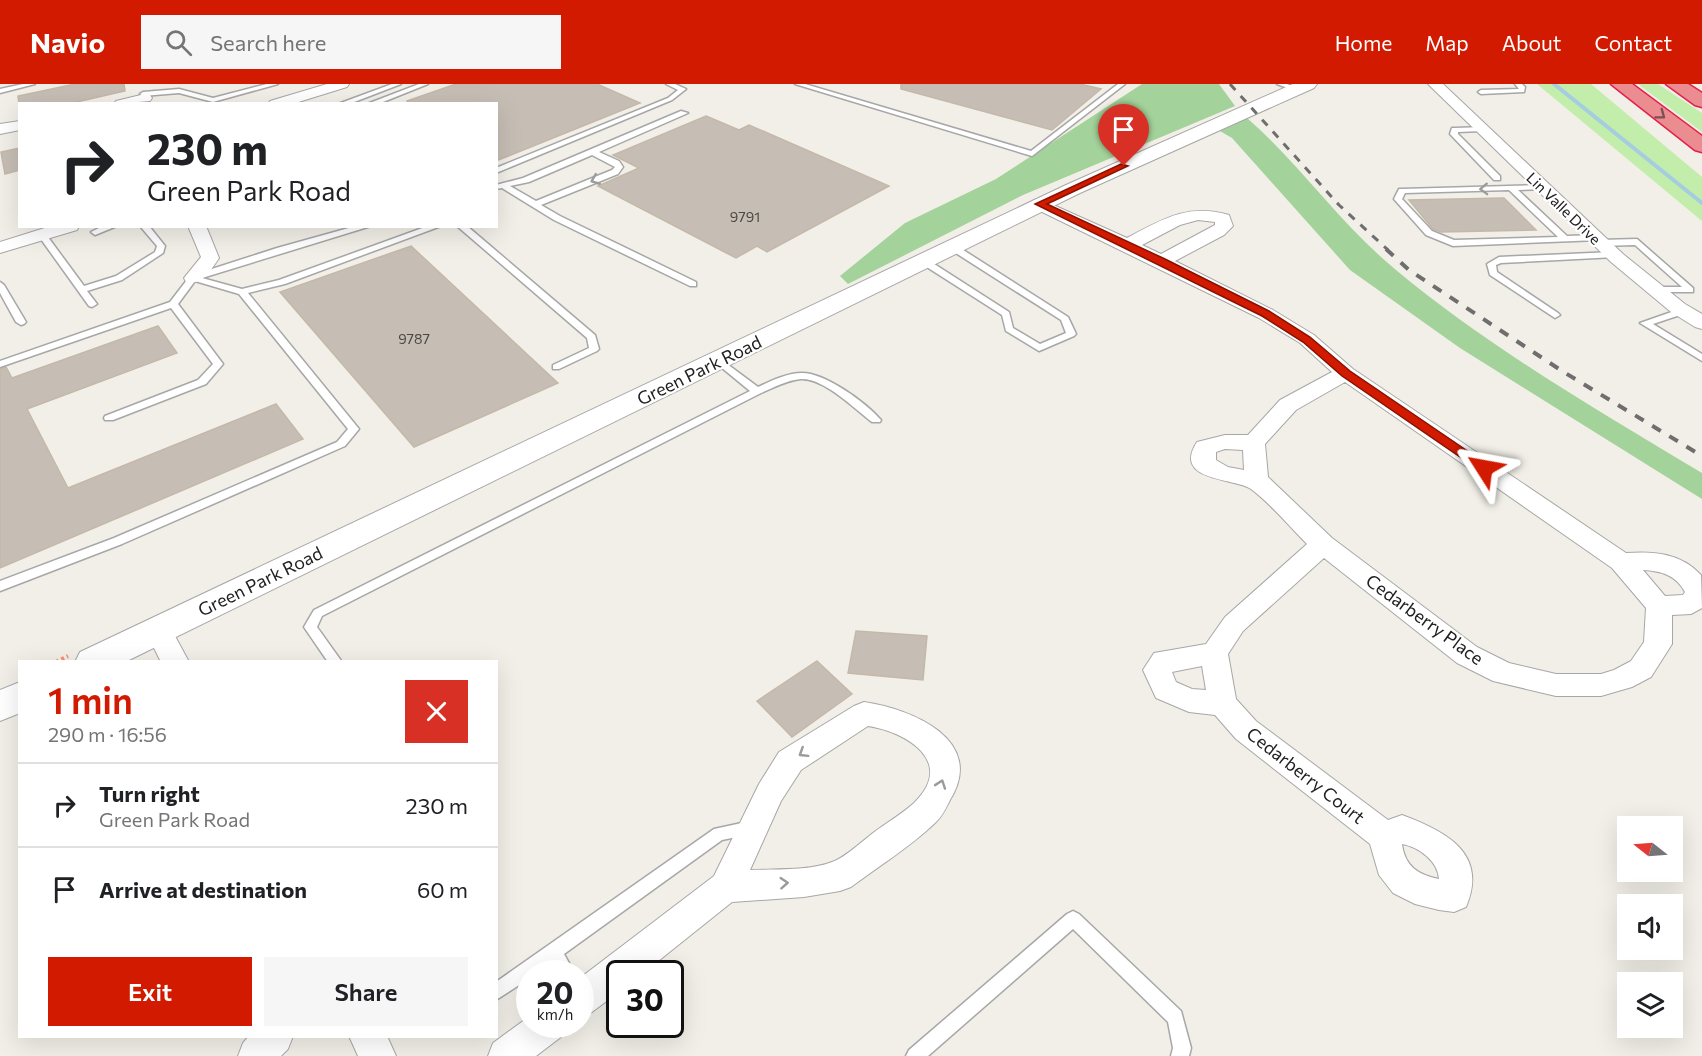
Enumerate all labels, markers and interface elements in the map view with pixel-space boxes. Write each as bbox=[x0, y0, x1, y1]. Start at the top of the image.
search box bbox=[141, 15, 561, 69]
text: Navio bbox=[30, 25, 105, 59]
icon: search bbox=[162, 26, 195, 59]
text: Search here bbox=[210, 29, 326, 56]
text: Home bbox=[1335, 30, 1392, 55]
text: Map bbox=[1425, 30, 1469, 55]
text: About bbox=[1502, 30, 1561, 55]
text: Contact bbox=[1594, 30, 1672, 55]
pin bbox=[1098, 104, 1149, 166]
one-way arrow bbox=[1654, 108, 1665, 119]
icon: arrive bbox=[1107, 113, 1140, 146]
text: 230 m bbox=[147, 122, 268, 174]
icon: right bbox=[48, 126, 126, 204]
street label: Lin Valle Drive bbox=[1523, 168, 1605, 248]
one-way arrow bbox=[590, 173, 601, 185]
text: Green Park Road bbox=[147, 174, 351, 207]
one-way arrow bbox=[1480, 183, 1489, 195]
house number: 9791 bbox=[730, 208, 760, 225]
house number: 9787 bbox=[398, 330, 430, 347]
street label: Green Park Road bbox=[633, 330, 765, 410]
position arrow bbox=[1452, 436, 1516, 500]
street label: Green Park Road bbox=[194, 541, 326, 621]
street label: Cedarberry Place bbox=[1362, 569, 1488, 669]
text: 1 min bbox=[48, 677, 133, 721]
button: close bbox=[405, 680, 468, 743]
text: 290 m · 16:56 bbox=[48, 722, 167, 746]
street label: Cedarberry Court bbox=[1243, 722, 1369, 828]
one-way arrow bbox=[799, 746, 809, 758]
text: Turn right bbox=[99, 780, 200, 807]
one-way arrow bbox=[933, 780, 946, 790]
icon: right bbox=[48, 789, 81, 822]
text: 230 m bbox=[405, 792, 468, 819]
text: Green Park Road bbox=[99, 807, 250, 831]
north arrow bbox=[1617, 816, 1683, 882]
map controls bbox=[1617, 816, 1683, 1038]
icon: arrive bbox=[48, 873, 81, 906]
text: Arrive at destination bbox=[99, 876, 307, 903]
text: 60 m bbox=[417, 876, 468, 903]
one-way arrow bbox=[780, 877, 789, 890]
button: sound bbox=[1617, 894, 1683, 960]
button: Exit bbox=[48, 957, 252, 1026]
button: Share bbox=[264, 957, 468, 1026]
speed limit sign: 30 bbox=[606, 960, 684, 1038]
button: layers bbox=[1617, 972, 1683, 1038]
text: 20 bbox=[537, 973, 573, 1010]
text: km/h bbox=[537, 1005, 573, 1023]

